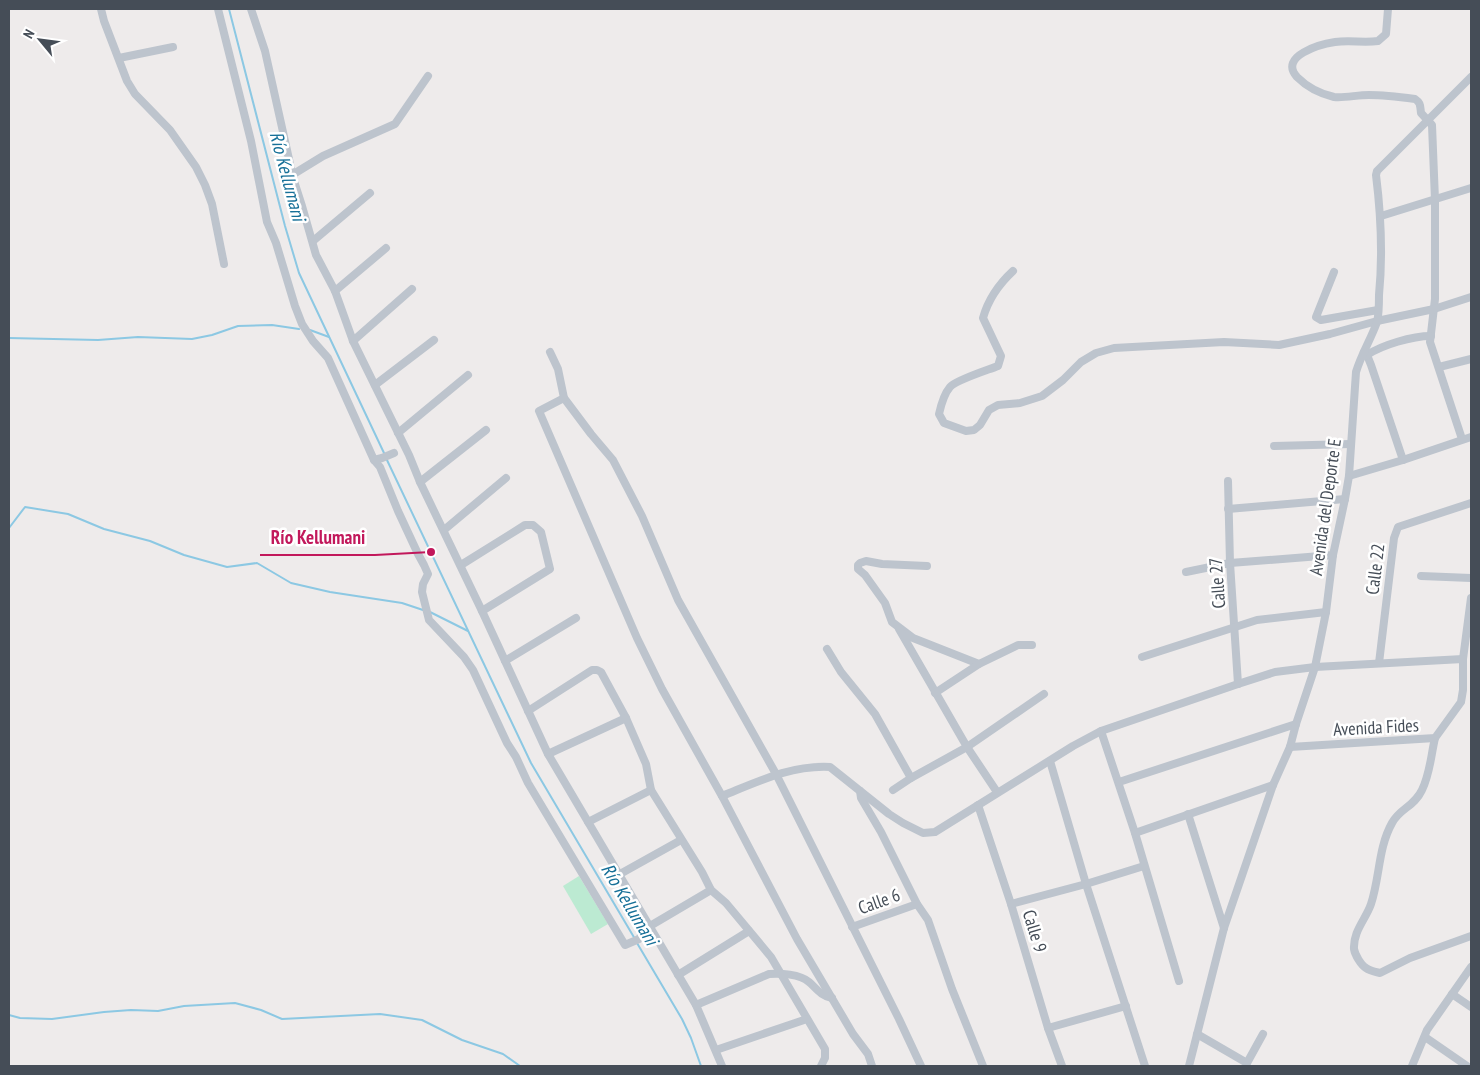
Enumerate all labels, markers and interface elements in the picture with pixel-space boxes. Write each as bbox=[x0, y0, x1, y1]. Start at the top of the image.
north arrow bbox=[15, 15, 65, 65]
text: N bbox=[19, 26, 38, 41]
water label: Río Kellumani bbox=[265, 129, 312, 226]
street label: Avenida del Deporte E bbox=[1304, 437, 1346, 577]
callout: Río Kellumani bbox=[260, 521, 375, 555]
text: Río Kellumani bbox=[271, 525, 365, 549]
street label: Calle 22 bbox=[1360, 542, 1390, 596]
street label: Calle 27 bbox=[1204, 557, 1230, 609]
street label: Avenida Fides bbox=[1333, 713, 1419, 741]
water label: Río Kellumani bbox=[596, 859, 665, 952]
street label: Calle 6 bbox=[855, 883, 903, 919]
street label: Calle 9 bbox=[1018, 907, 1052, 955]

